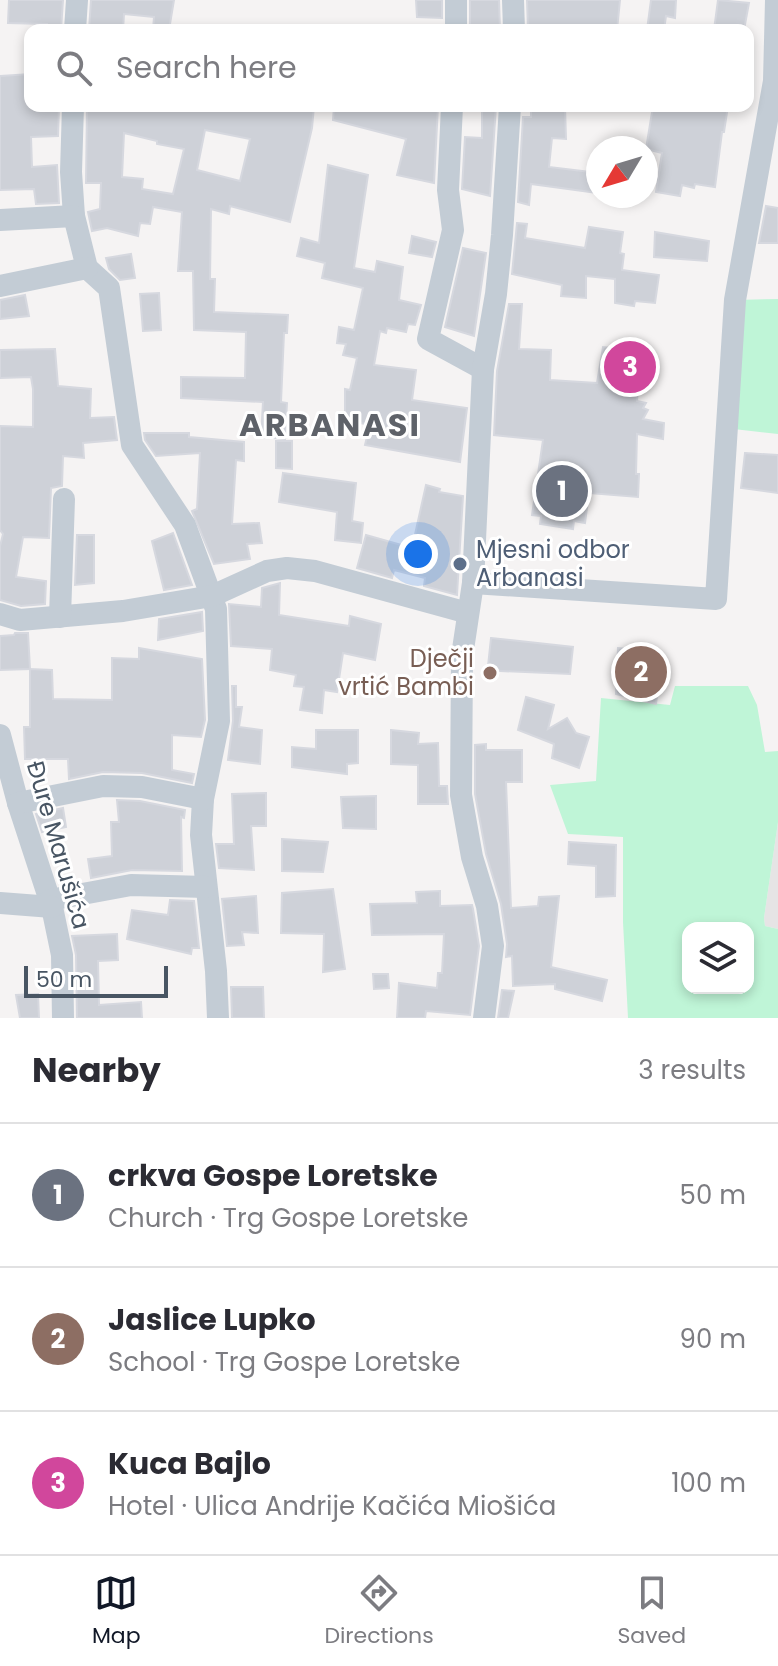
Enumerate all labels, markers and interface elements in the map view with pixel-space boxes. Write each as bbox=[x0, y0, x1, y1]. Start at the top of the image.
search box bbox=[24, 24, 754, 112]
icon: search bbox=[52, 46, 96, 90]
text: Search here bbox=[116, 46, 297, 89]
north arrow bbox=[586, 136, 658, 208]
pin: 3 bbox=[604, 337, 656, 397]
district label: ARBANASI bbox=[239, 402, 421, 447]
pin: 1 bbox=[536, 461, 588, 521]
place label: Mjesni odbor Arbanasi bbox=[476, 533, 630, 594]
your location bbox=[398, 534, 438, 574]
marker: Mjesni odbor Arbanasi bbox=[451, 555, 469, 573]
place label: Dječji vrtić Bambi bbox=[338, 642, 474, 703]
pin: 2 bbox=[615, 642, 667, 702]
marker: Dječji vrtić Bambi bbox=[481, 664, 499, 682]
street label: Đure Marušića bbox=[19, 757, 98, 933]
map controls bbox=[682, 922, 754, 994]
button: layers bbox=[682, 922, 754, 994]
scale bar bbox=[24, 962, 168, 998]
text: 50 m bbox=[36, 964, 92, 995]
text: Nearby bbox=[32, 1046, 161, 1094]
text: 3 results bbox=[638, 1052, 746, 1088]
text: crkva Gospe Loretske bbox=[108, 1154, 438, 1197]
text: 1 bbox=[53, 1177, 63, 1213]
text: 50 m bbox=[680, 1177, 746, 1213]
text: Church · Trg Gospe Loretske bbox=[108, 1200, 468, 1236]
text: Jaslice Lupko bbox=[108, 1298, 316, 1341]
text: 2 bbox=[51, 1321, 65, 1357]
text: 90 m bbox=[680, 1321, 746, 1357]
text: School · Trg Gospe Loretske bbox=[108, 1344, 460, 1380]
text: Kuca Bajlo bbox=[108, 1442, 271, 1485]
text: 3 bbox=[50, 1465, 66, 1501]
text: 100 m bbox=[671, 1465, 746, 1501]
text: Hotel · Ulica Andrije Kačića Miošića bbox=[108, 1488, 556, 1524]
tab: Map bbox=[92, 1571, 141, 1652]
tab: Directions bbox=[324, 1571, 434, 1652]
tab: Saved bbox=[617, 1571, 686, 1652]

